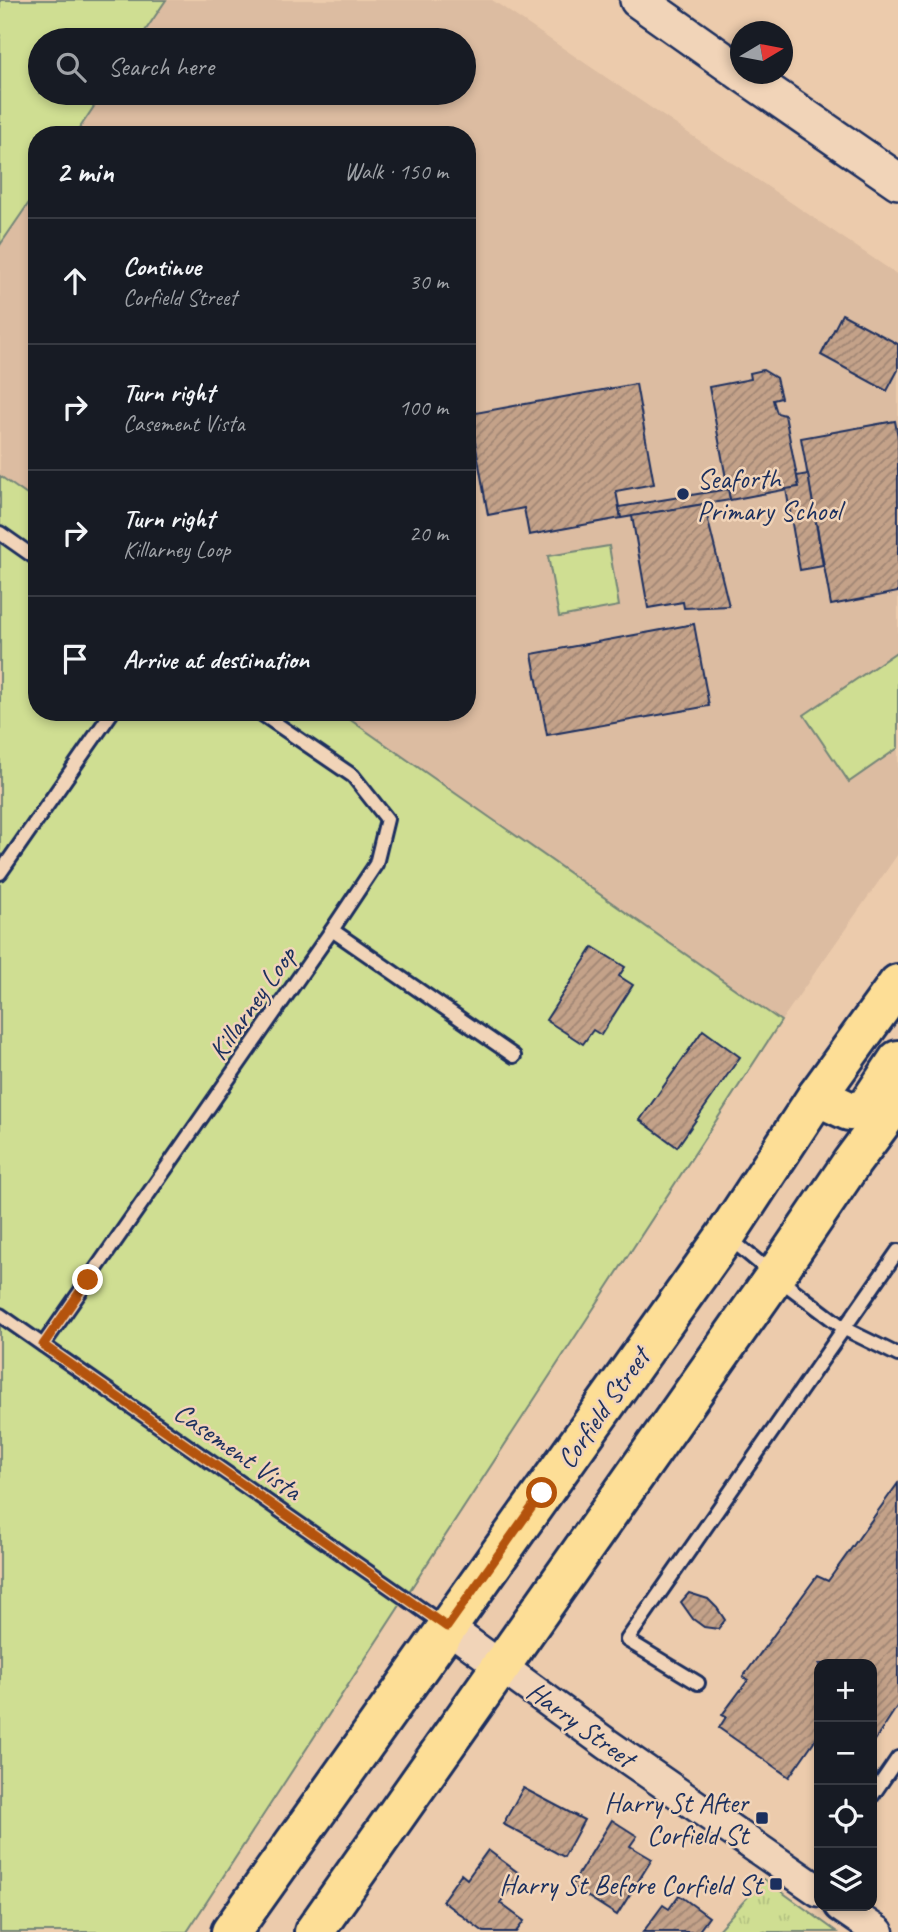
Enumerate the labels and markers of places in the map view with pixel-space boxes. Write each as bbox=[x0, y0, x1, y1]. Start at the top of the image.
place label: Seaforth Primary School bbox=[697, 461, 846, 528]
marker: Seaforth Primary School bbox=[675, 486, 691, 502]
place label: Harry St After Corfield St bbox=[604, 1785, 751, 1852]
marker: Harry St After Corfield St bbox=[754, 1810, 770, 1826]
place label: Harry St Before Corfield St bbox=[499, 1867, 765, 1902]
marker: Harry St Before Corfield St bbox=[768, 1876, 784, 1892]

